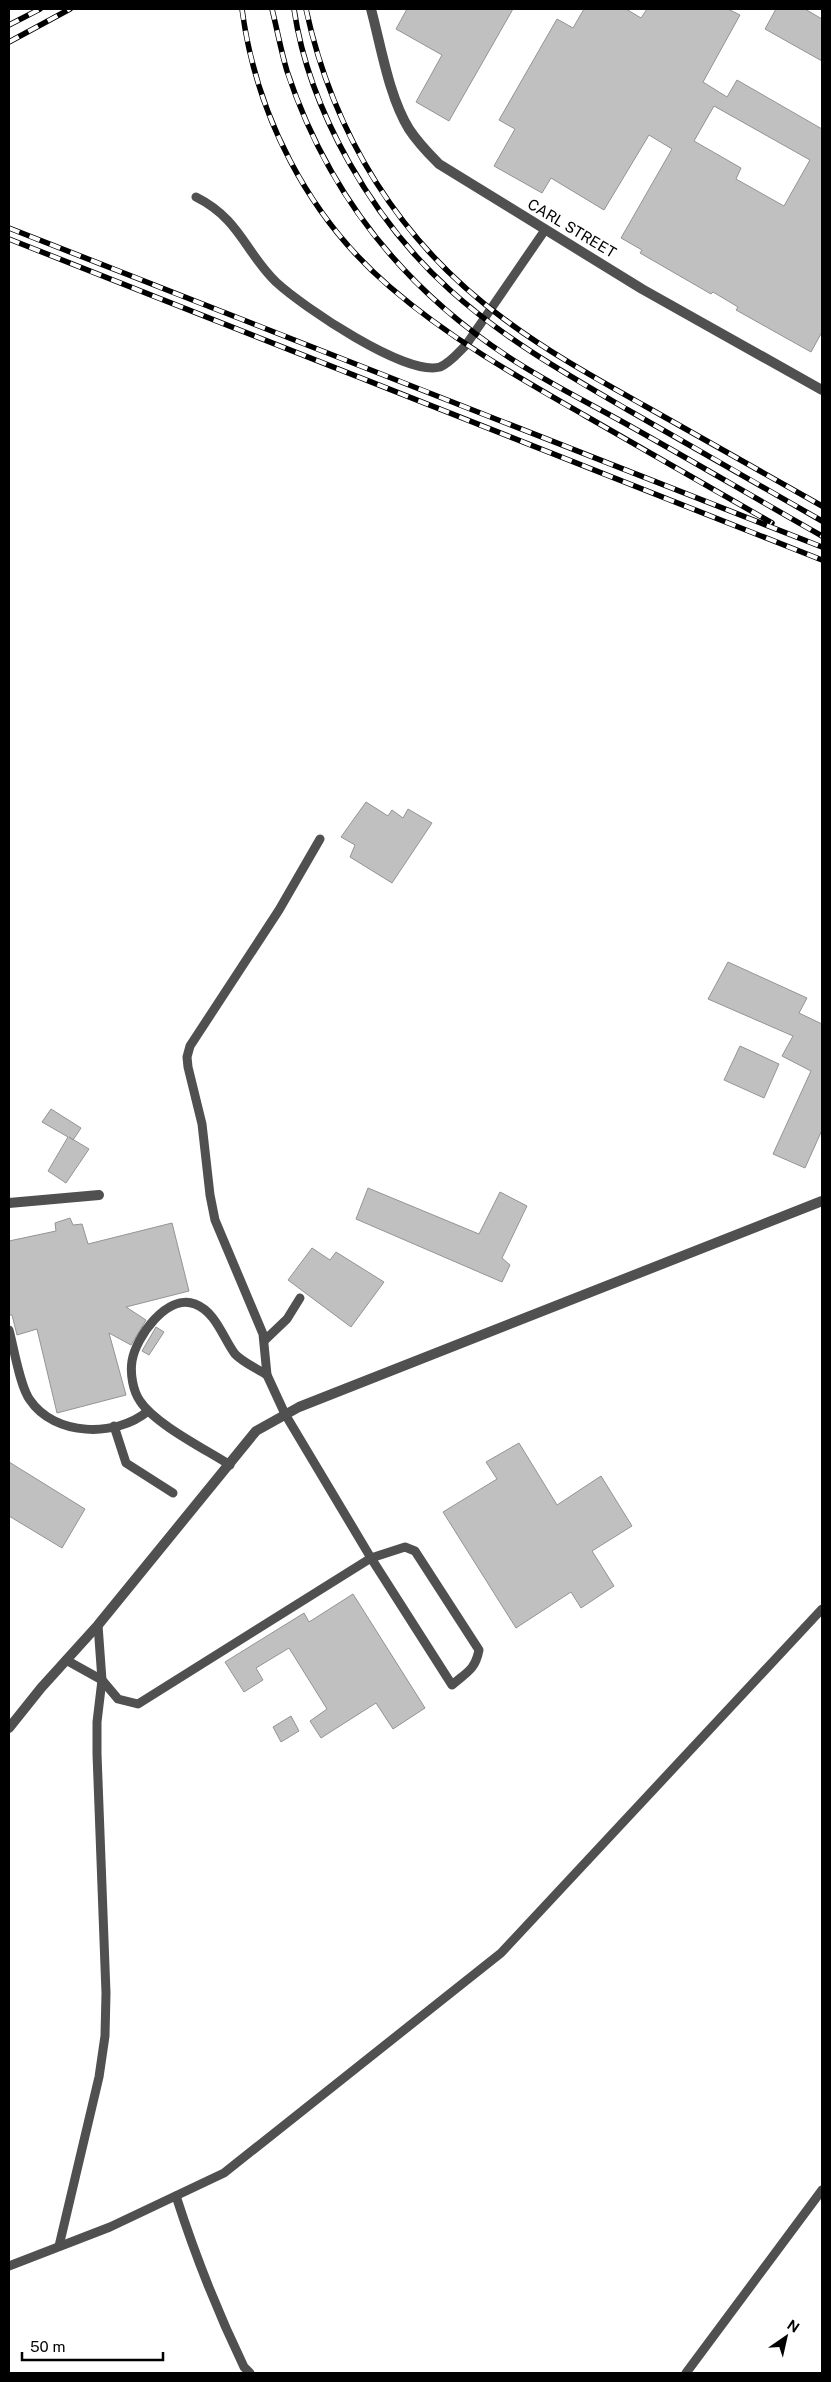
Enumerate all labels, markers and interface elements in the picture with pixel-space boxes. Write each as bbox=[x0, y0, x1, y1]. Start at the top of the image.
street label: CARL STREET bbox=[525, 195, 619, 261]
north arrow bbox=[761, 2312, 811, 2362]
text: N bbox=[784, 2317, 802, 2336]
scale bar bbox=[22, 2330, 164, 2362]
text: 50 m bbox=[30, 2338, 65, 2355]

